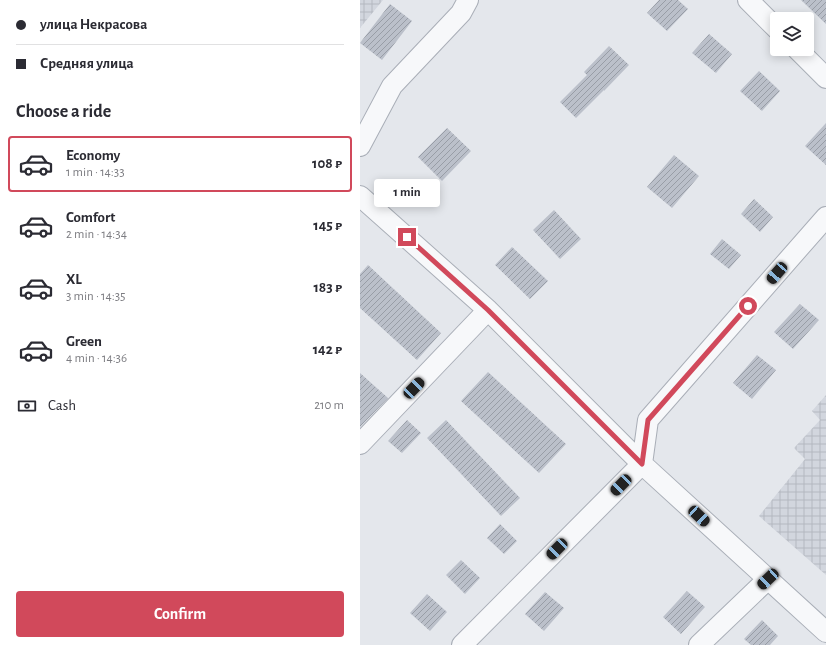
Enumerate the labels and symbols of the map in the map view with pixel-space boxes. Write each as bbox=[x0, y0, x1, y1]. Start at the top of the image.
callout: 1 min bbox=[374, 179, 440, 207]
route end bbox=[398, 228, 416, 246]
car bbox=[765, 260, 789, 286]
route start bbox=[739, 297, 757, 315]
car bbox=[401, 375, 427, 401]
car bbox=[608, 472, 634, 498]
car bbox=[686, 503, 712, 529]
car bbox=[544, 536, 570, 562]
car bbox=[755, 566, 781, 592]

